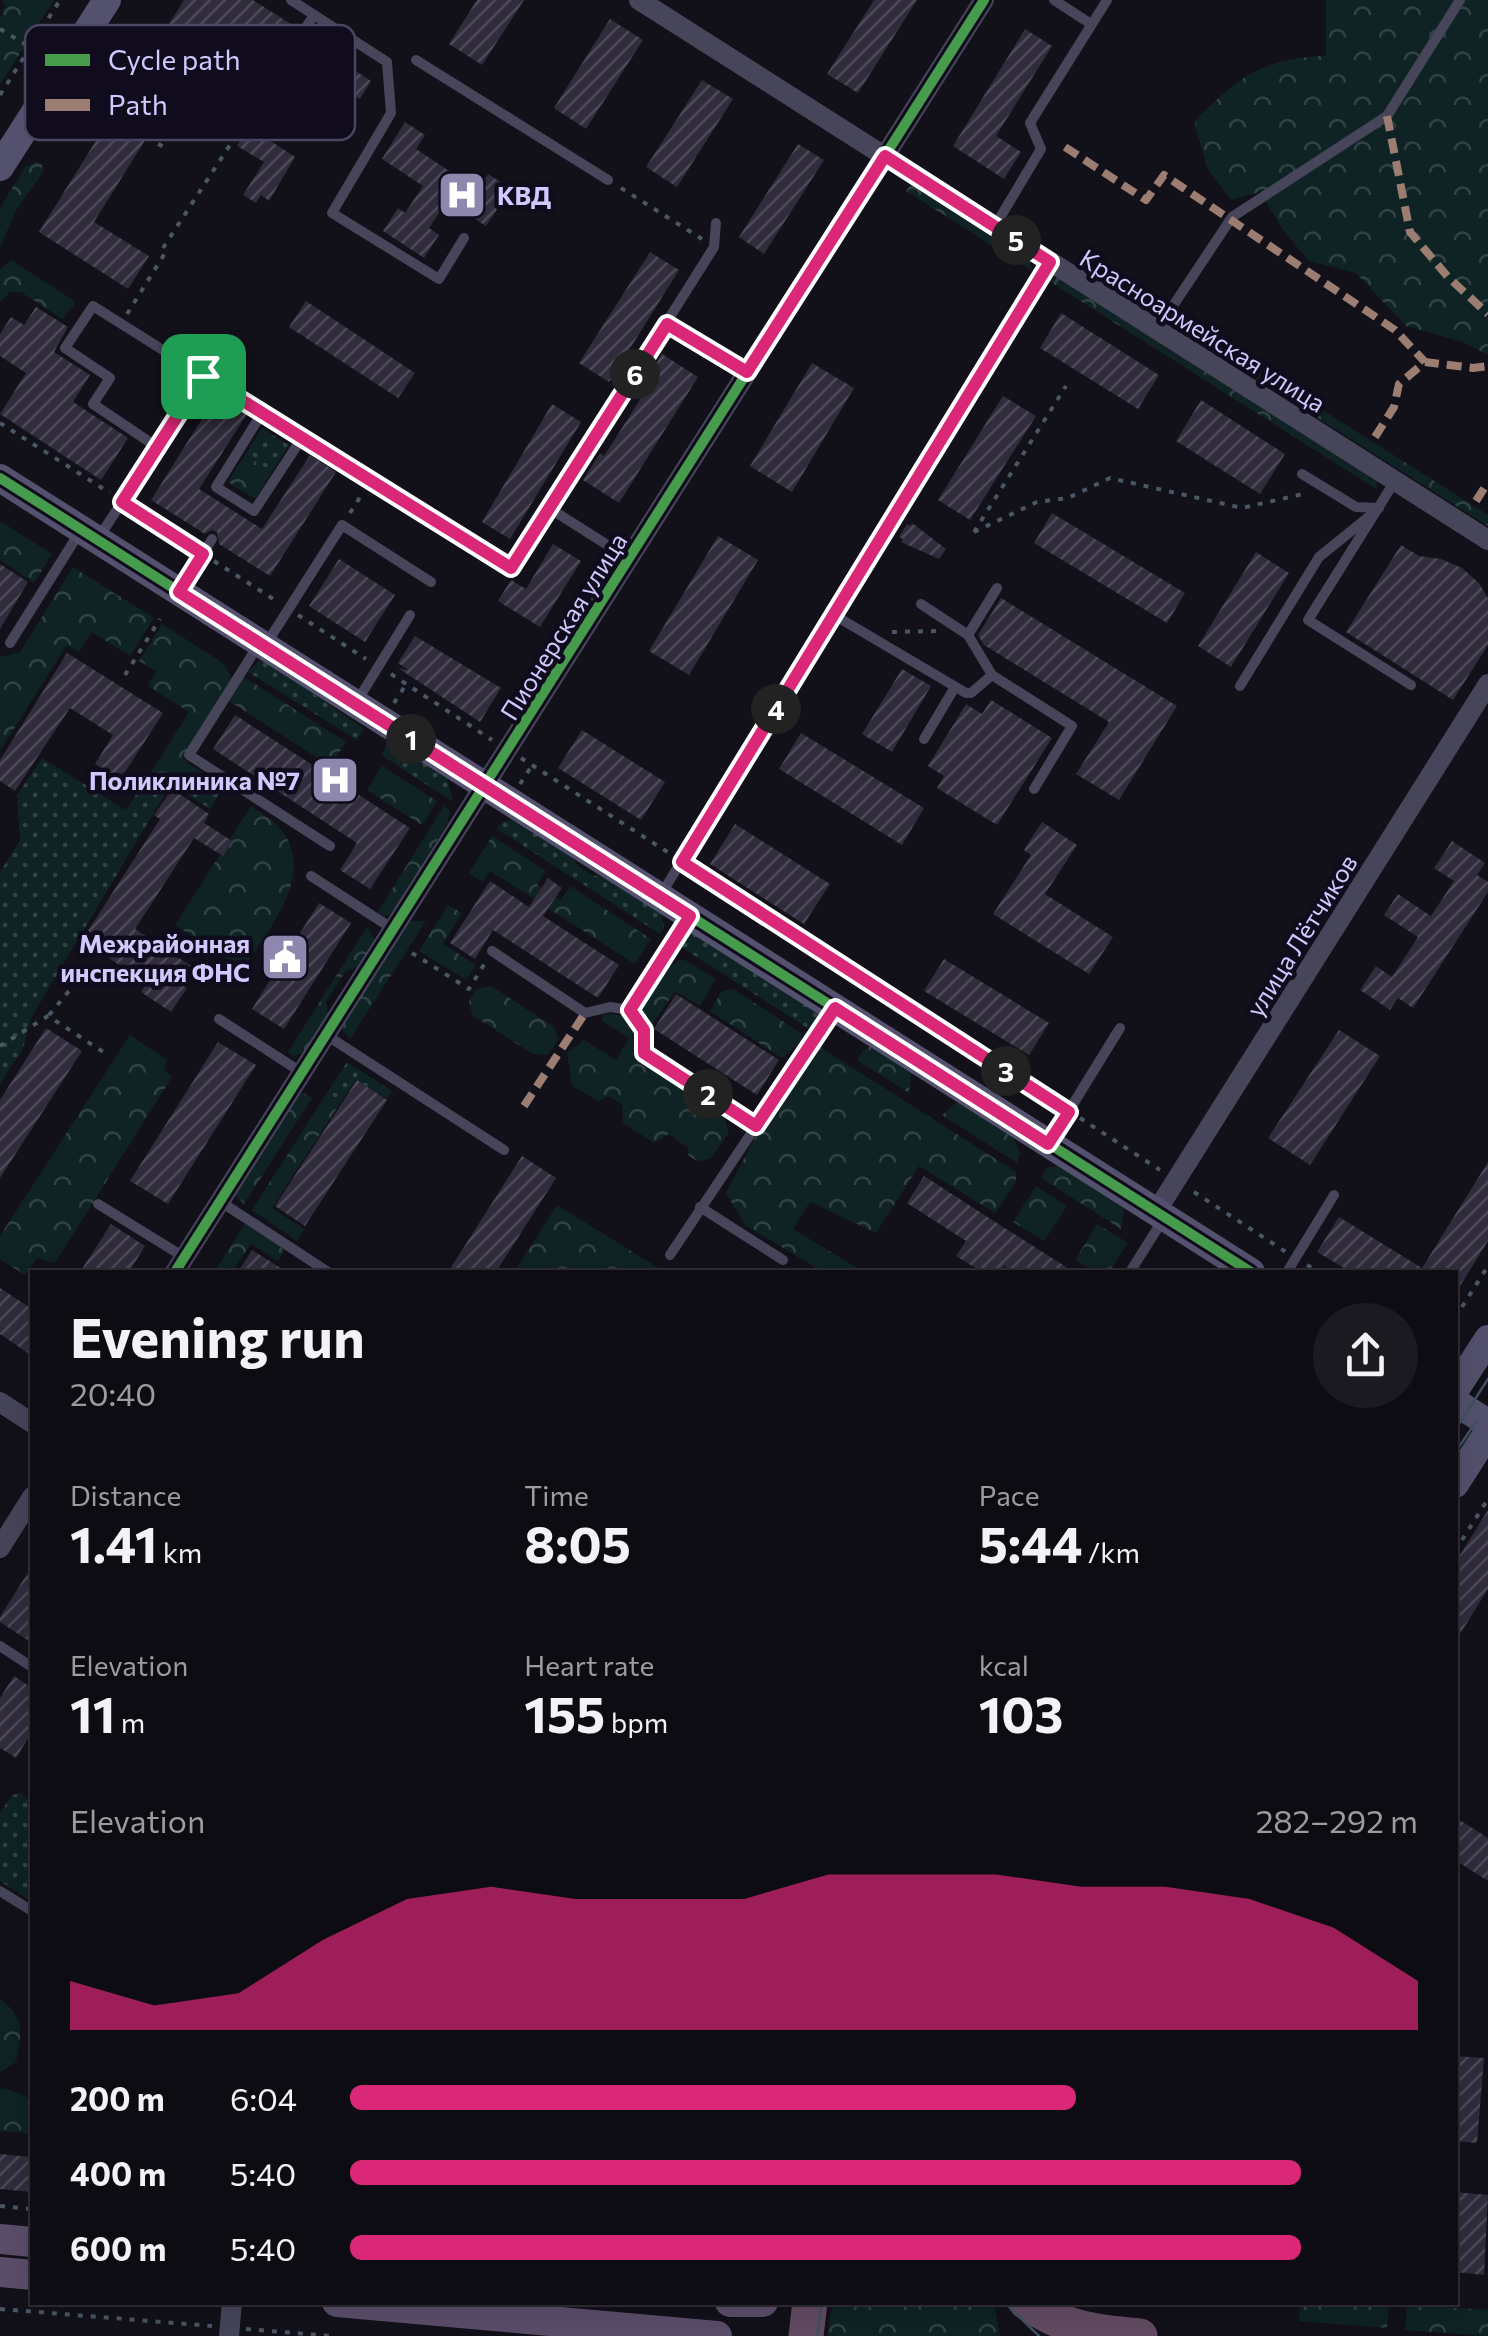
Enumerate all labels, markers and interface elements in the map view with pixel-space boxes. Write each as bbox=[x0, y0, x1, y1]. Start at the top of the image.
legend bbox=[25, 25, 355, 140]
text: Cycle path bbox=[108, 42, 240, 76]
text: Path bbox=[108, 87, 168, 121]
hospital icon: КВД bbox=[436, 169, 488, 221]
place label: КВД bbox=[497, 180, 551, 210]
pin: 5 bbox=[991, 215, 1041, 265]
text: 5 bbox=[1008, 223, 1024, 257]
street label: Красноармейская улица bbox=[1075, 242, 1331, 418]
pin bbox=[161, 334, 246, 419]
icon: arrive bbox=[176, 349, 231, 404]
pin: 6 bbox=[610, 349, 660, 399]
text: 6 bbox=[626, 357, 644, 391]
street label: Пионерская улица bbox=[493, 527, 633, 725]
pin: 4 bbox=[751, 684, 801, 734]
text: 4 bbox=[767, 692, 785, 726]
pin: 1 bbox=[386, 714, 436, 764]
text: 1 bbox=[405, 722, 417, 756]
hospital icon: Поликлиника №7 bbox=[309, 754, 361, 806]
place label: Поликлиника №7 bbox=[89, 765, 300, 795]
street label: улица Лётчиков bbox=[1239, 848, 1363, 1022]
place label: Межрайонная инспекция ФНС bbox=[60, 928, 250, 987]
public building icon: Межрайонная инспекция ФНС bbox=[259, 931, 311, 983]
pin: 3 bbox=[981, 1046, 1031, 1096]
text: 3 bbox=[998, 1054, 1014, 1088]
pin: 2 bbox=[683, 1069, 733, 1119]
text: 2 bbox=[700, 1077, 716, 1111]
text: Evening run bbox=[70, 1302, 365, 1369]
button: share bbox=[1313, 1303, 1418, 1408]
text: 20:40 bbox=[70, 1373, 156, 1413]
text: Distance bbox=[70, 1478, 181, 1512]
text: Time bbox=[524, 1478, 589, 1512]
text: Pace bbox=[979, 1478, 1040, 1512]
text: 1.41 bbox=[70, 1512, 157, 1573]
text: 8:05 bbox=[524, 1512, 631, 1573]
text: 5:44 bbox=[979, 1512, 1082, 1573]
text: km bbox=[157, 1535, 202, 1569]
text: /km bbox=[1082, 1535, 1140, 1569]
text: Elevation bbox=[70, 1648, 188, 1682]
text: Heart rate bbox=[524, 1648, 654, 1682]
text: kcal bbox=[979, 1648, 1029, 1682]
text: 11 bbox=[70, 1682, 115, 1743]
text: 155 bbox=[524, 1682, 605, 1743]
text: 103 bbox=[979, 1682, 1063, 1743]
text: m bbox=[115, 1705, 145, 1739]
text: bpm bbox=[605, 1705, 668, 1739]
text: Elevation bbox=[70, 1800, 205, 1840]
text: 282–292 m bbox=[1256, 1800, 1418, 1840]
text: 200 m bbox=[70, 2078, 165, 2118]
text: 6:04 bbox=[230, 2078, 297, 2118]
text: 400 m bbox=[70, 2153, 166, 2193]
text: 5:40 bbox=[230, 2153, 296, 2193]
text: 600 m bbox=[70, 2228, 166, 2268]
text: 5:40 bbox=[230, 2228, 296, 2268]

